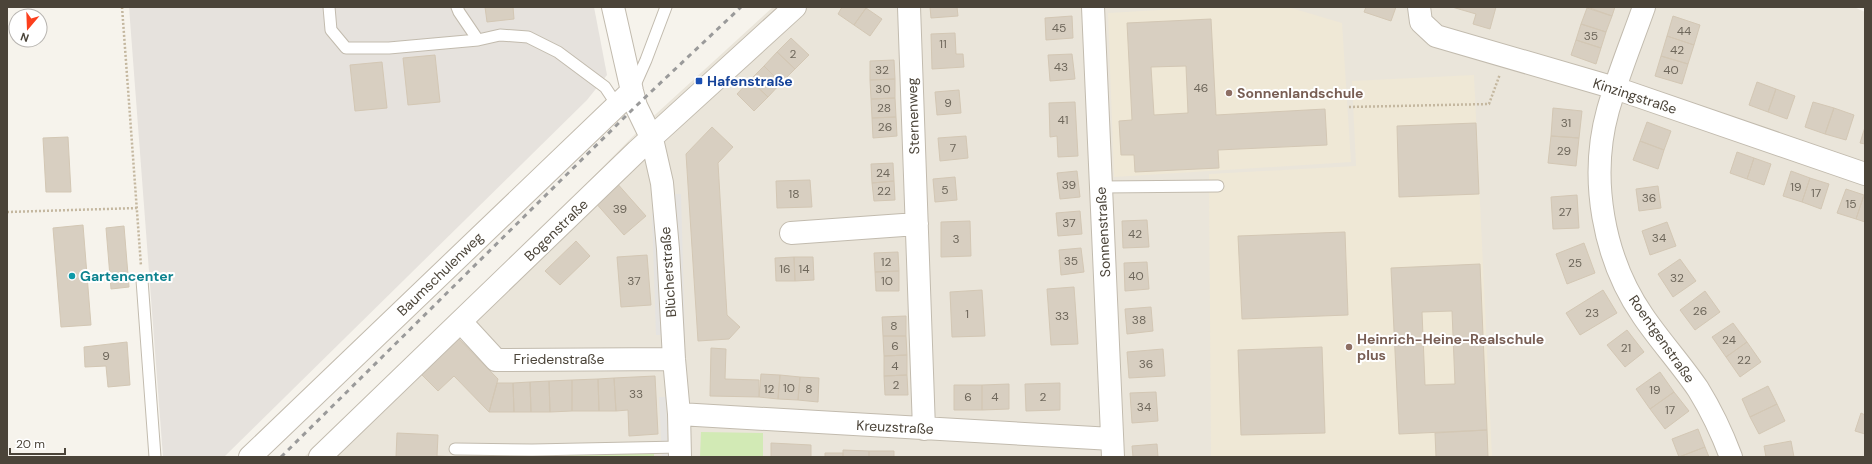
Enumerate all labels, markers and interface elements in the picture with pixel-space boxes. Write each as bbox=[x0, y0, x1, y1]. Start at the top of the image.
north arrow bbox=[8, 8, 48, 48]
house number: 45 bbox=[1052, 20, 1066, 36]
house number: 44 bbox=[1677, 23, 1691, 39]
house number: 35 bbox=[1584, 28, 1598, 44]
text: N bbox=[19, 30, 31, 45]
house number: 11 bbox=[939, 36, 947, 52]
house number: 42 bbox=[1670, 42, 1684, 58]
house number: 2 bbox=[790, 46, 797, 62]
house number: 43 bbox=[1054, 59, 1068, 75]
house number: 32 bbox=[875, 62, 889, 78]
house number: 40 bbox=[1663, 62, 1679, 78]
place label: Hafenstraße bbox=[707, 72, 793, 90]
street label: Kinzingstraße bbox=[1591, 74, 1679, 118]
marker: Hafenstraße bbox=[694, 76, 704, 86]
street label: Sternenweg bbox=[903, 77, 923, 155]
house number: 46 bbox=[1194, 80, 1208, 96]
house number: 30 bbox=[875, 81, 891, 97]
place label: Sonnenlandschule bbox=[1237, 84, 1363, 102]
marker: Sonnenlandschule bbox=[1224, 88, 1234, 98]
house number: 9 bbox=[944, 95, 952, 111]
house number: 28 bbox=[877, 100, 891, 116]
house number: 41 bbox=[1057, 112, 1069, 128]
house number: 31 bbox=[1561, 115, 1571, 131]
house number: 26 bbox=[878, 119, 892, 135]
house number: 7 bbox=[950, 140, 956, 156]
house number: 29 bbox=[1557, 143, 1571, 159]
house number: 24 bbox=[876, 165, 890, 181]
house number: 39 bbox=[1062, 177, 1076, 193]
house number: 19 bbox=[1790, 179, 1802, 195]
house number: 5 bbox=[941, 182, 949, 198]
house number: 22 bbox=[877, 183, 891, 199]
house number: 17 bbox=[1811, 185, 1821, 201]
house number: 18 bbox=[788, 186, 800, 202]
street label: Sonnenstraße bbox=[1092, 186, 1114, 278]
house number: 36 bbox=[1642, 190, 1656, 206]
street label: Bogenstraße bbox=[520, 195, 592, 265]
house number: 15 bbox=[1845, 196, 1857, 212]
house number: 39 bbox=[613, 201, 627, 217]
house number: 27 bbox=[1558, 204, 1572, 220]
house number: 37 bbox=[1062, 215, 1076, 231]
street label: Blücherstraße bbox=[656, 226, 680, 318]
house number: 42 bbox=[1128, 226, 1142, 242]
street label: Baumschulenweg bbox=[393, 228, 487, 320]
house number: 34 bbox=[1652, 230, 1666, 246]
house number: 3 bbox=[952, 231, 960, 247]
house number: 35 bbox=[1064, 253, 1078, 269]
house number: 12 bbox=[881, 254, 891, 270]
house number: 25 bbox=[1568, 255, 1582, 271]
house number: 16 bbox=[779, 261, 791, 277]
house number: 14 bbox=[798, 261, 810, 277]
place label: Gartencenter bbox=[80, 267, 174, 285]
house number: 40 bbox=[1128, 268, 1144, 284]
house number: 32 bbox=[1670, 270, 1684, 286]
marker: Gartencenter bbox=[67, 271, 77, 281]
house number: 37 bbox=[627, 273, 641, 289]
house number: 10 bbox=[881, 273, 893, 289]
street label: Roentgenstraße bbox=[1625, 292, 1699, 386]
house number: 26 bbox=[1693, 303, 1707, 319]
house number: 23 bbox=[1585, 305, 1599, 321]
house number: 1 bbox=[965, 306, 969, 322]
house number: 33 bbox=[1055, 308, 1069, 324]
house number: 38 bbox=[1132, 312, 1146, 328]
house number: 8 bbox=[890, 318, 898, 334]
place label: Heinrich-Heine-Realschule plus bbox=[1357, 330, 1544, 364]
house number: 24 bbox=[1722, 332, 1736, 348]
house number: 6 bbox=[891, 338, 899, 354]
house number: 21 bbox=[1621, 340, 1631, 356]
marker: Heinrich-Heine-Realschule plus bbox=[1344, 342, 1354, 352]
house number: 9 bbox=[102, 348, 110, 364]
street label: Friedenstraße bbox=[514, 350, 604, 368]
house number: 22 bbox=[1737, 352, 1751, 368]
house number: 36 bbox=[1139, 356, 1153, 372]
house number: 4 bbox=[891, 358, 899, 374]
house number: 2 bbox=[893, 377, 900, 393]
house number: 10 bbox=[783, 380, 795, 396]
house number: 12 bbox=[764, 381, 774, 397]
house number: 8 bbox=[805, 381, 813, 397]
house number: 19 bbox=[1649, 382, 1661, 398]
house number: 33 bbox=[629, 386, 643, 402]
house number: 6 bbox=[964, 389, 972, 405]
house number: 4 bbox=[991, 389, 999, 405]
house number: 2 bbox=[1040, 389, 1047, 405]
house number: 34 bbox=[1137, 399, 1151, 415]
house number: 17 bbox=[1665, 402, 1675, 418]
street label: Kreuzstraße bbox=[856, 416, 934, 438]
scale bar bbox=[10, 430, 65, 456]
text: 20 m bbox=[16, 436, 45, 452]

